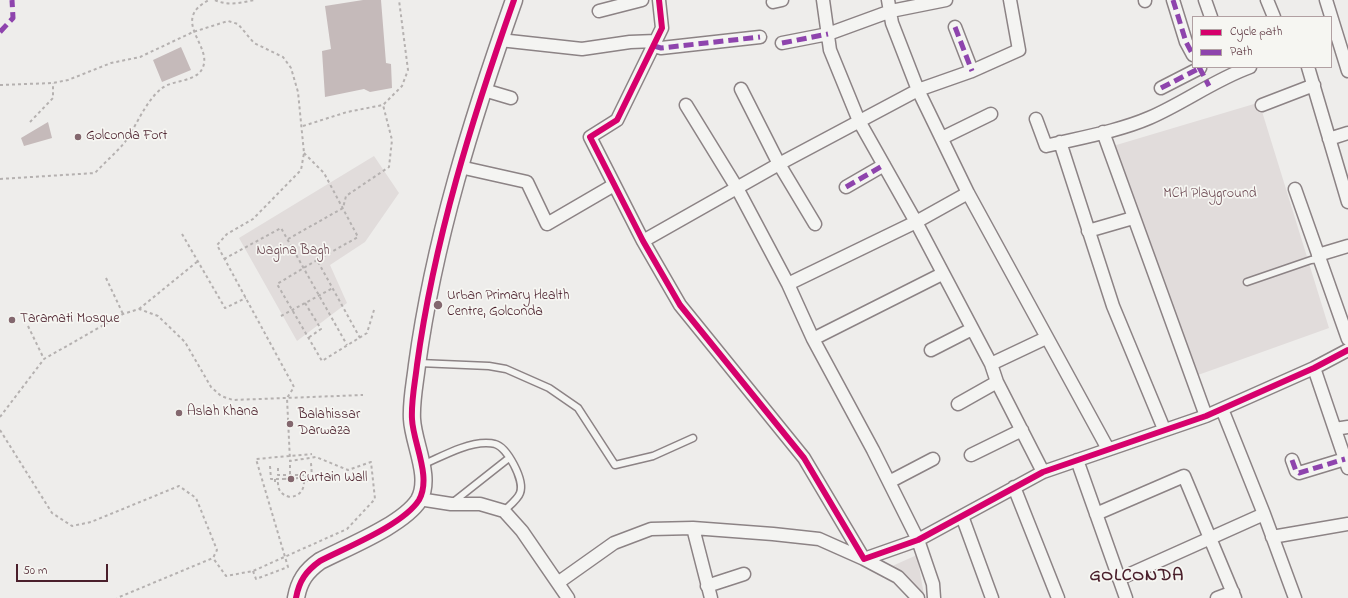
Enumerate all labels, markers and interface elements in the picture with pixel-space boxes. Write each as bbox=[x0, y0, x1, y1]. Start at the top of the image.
legend bbox=[1192, 16, 1332, 68]
text: Cycle path bbox=[1230, 23, 1282, 41]
text: Path bbox=[1230, 43, 1252, 61]
place label: Golconda Fort bbox=[86, 129, 167, 145]
marker: Golconda Fort bbox=[73, 132, 83, 142]
park label: MCH Playground bbox=[1163, 187, 1257, 203]
park label: Nagina Bagh bbox=[256, 244, 330, 260]
place label: Urban Primary Health Centre, Golconda bbox=[447, 289, 569, 322]
marker: Urban Primary Health Centre, Golconda bbox=[432, 299, 444, 311]
place label: Taramati Mosque bbox=[20, 312, 120, 328]
marker: Taramati Mosque bbox=[7, 315, 17, 325]
place label: Aslah Khana bbox=[187, 405, 258, 421]
marker: Aslah Khana bbox=[174, 408, 184, 418]
place label: Balahissar Darwaza bbox=[298, 408, 360, 440]
marker: Balahissar Darwaza bbox=[285, 419, 295, 429]
place label: Curtain Wall bbox=[299, 471, 367, 487]
marker: Curtain Wall bbox=[286, 474, 296, 484]
scale bar bbox=[18, 556, 110, 582]
text: 50 m bbox=[23, 562, 47, 580]
district label: GOLCONDA bbox=[1090, 566, 1184, 588]

